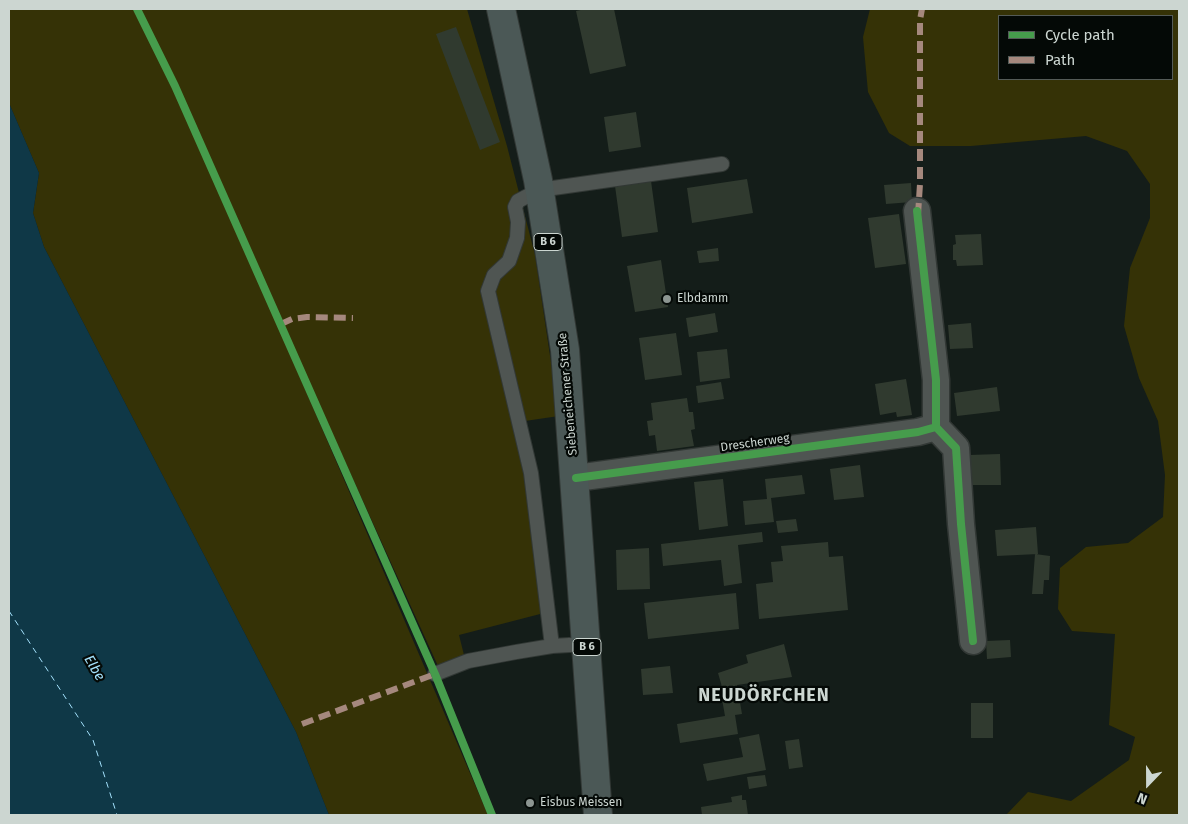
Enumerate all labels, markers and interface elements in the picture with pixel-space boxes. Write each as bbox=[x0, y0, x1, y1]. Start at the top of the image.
legend bbox=[998, 15, 1173, 80]
text: Cycle path bbox=[1045, 26, 1115, 44]
text: Path bbox=[1045, 51, 1075, 69]
road number: B 6 bbox=[534, 233, 562, 250]
place label: Elbdamm bbox=[677, 292, 728, 306]
marker: Elbdamm bbox=[661, 293, 673, 305]
street label: Siebeneichener Straße bbox=[555, 332, 581, 456]
street label: Drescherweg bbox=[720, 431, 790, 455]
road number: B 6 bbox=[573, 638, 601, 656]
water label: Elbe bbox=[80, 652, 108, 684]
district label: NEUDÖRFCHEN bbox=[697, 685, 831, 707]
north arrow bbox=[1123, 759, 1173, 809]
text: N bbox=[1135, 789, 1150, 808]
place label: Eisbus Meissen bbox=[540, 796, 622, 810]
marker: Eisbus Meissen bbox=[524, 797, 536, 809]

